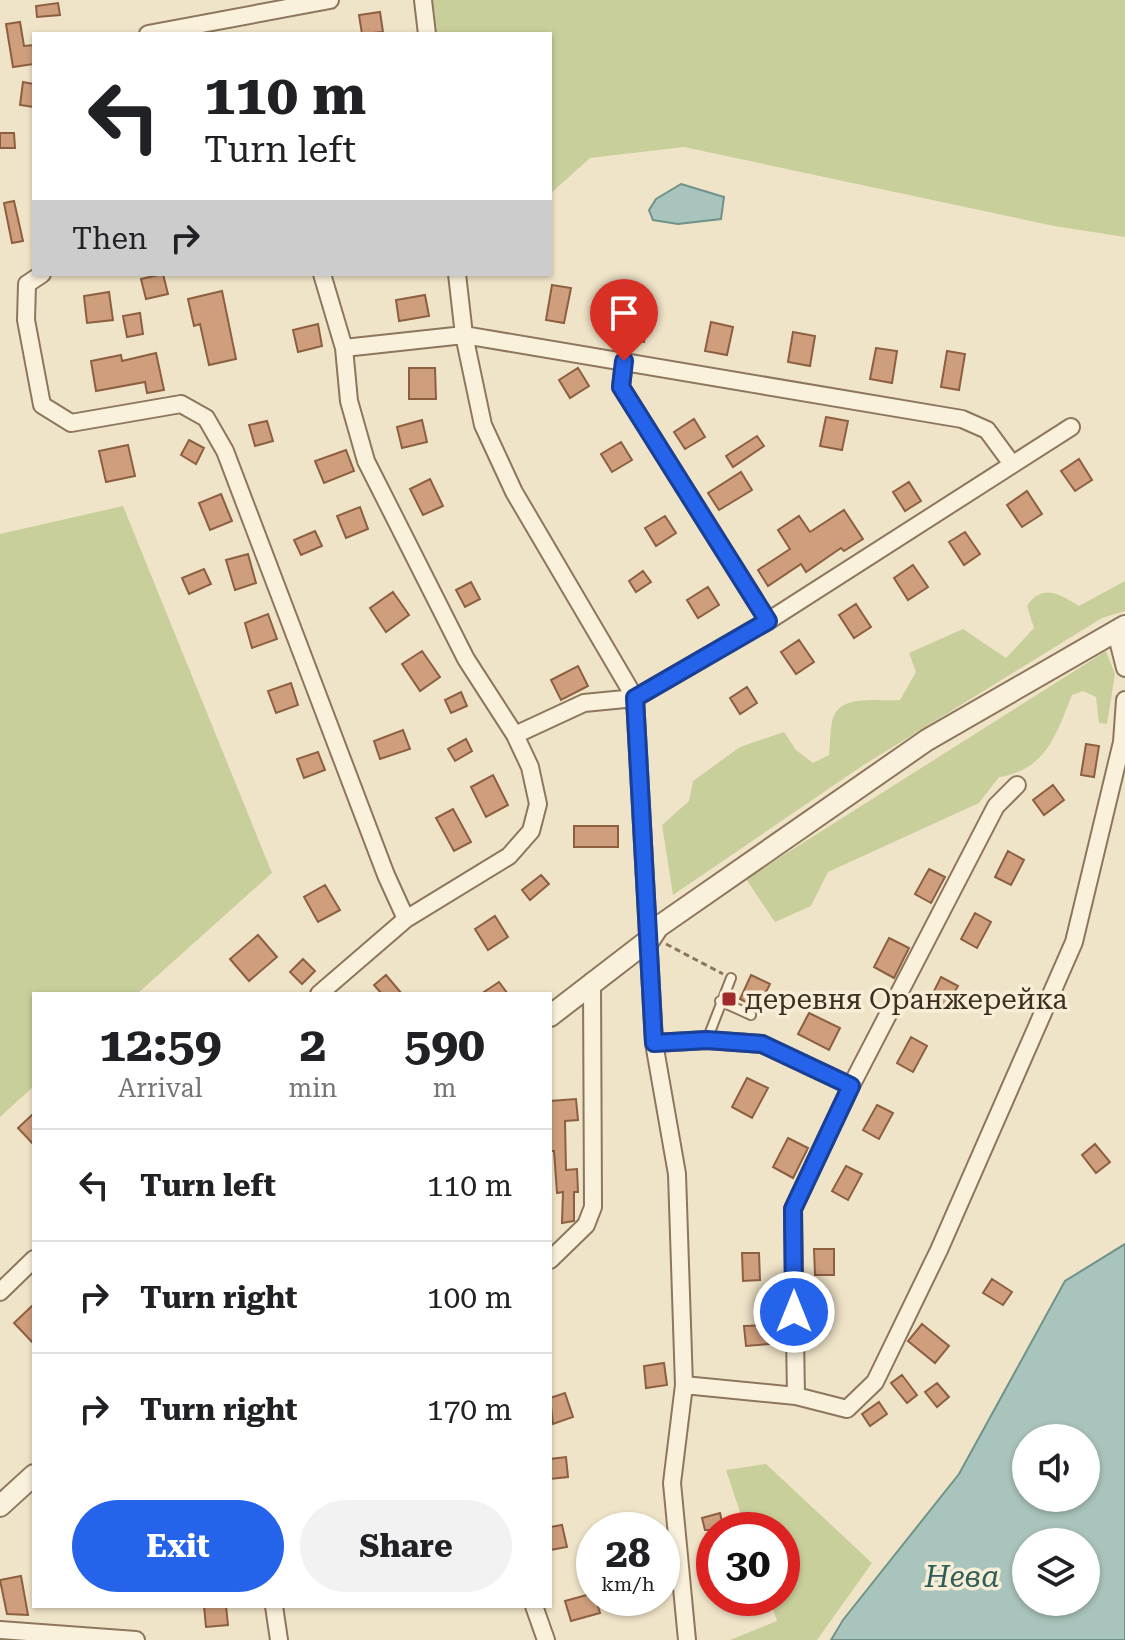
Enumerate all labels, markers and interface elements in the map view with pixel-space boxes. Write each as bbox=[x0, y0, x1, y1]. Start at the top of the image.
text: 110 m bbox=[204, 62, 366, 128]
icon: left bbox=[72, 64, 176, 168]
text: Turn left bbox=[204, 129, 356, 171]
icon: right bbox=[163, 216, 207, 260]
text: Then bbox=[72, 221, 147, 256]
pin bbox=[590, 279, 658, 361]
icon: arrive bbox=[602, 291, 646, 335]
place label: деревня Оранжерейка bbox=[745, 983, 1067, 1016]
marker: деревня Оранжерейка bbox=[720, 990, 738, 1008]
text: 12:59 bbox=[99, 1017, 222, 1073]
text: 2 bbox=[299, 1017, 326, 1073]
text: 590 bbox=[404, 1017, 485, 1073]
text: Arrival bbox=[118, 1073, 203, 1103]
text: min bbox=[289, 1073, 337, 1103]
text: m bbox=[433, 1073, 457, 1103]
icon: left bbox=[72, 1163, 116, 1207]
text: Turn left bbox=[140, 1168, 276, 1203]
text: 110 m bbox=[427, 1168, 512, 1203]
position arrow bbox=[752, 1270, 836, 1354]
icon: right bbox=[72, 1275, 116, 1319]
text: Turn right bbox=[140, 1280, 297, 1315]
text: 100 m bbox=[427, 1280, 512, 1315]
icon: right bbox=[72, 1387, 116, 1431]
text: Turn right bbox=[140, 1392, 297, 1427]
text: 170 m bbox=[427, 1392, 512, 1427]
map controls bbox=[1012, 1424, 1100, 1616]
button: sound bbox=[1012, 1424, 1100, 1512]
button: Exit bbox=[72, 1500, 284, 1592]
button: Share bbox=[300, 1500, 512, 1592]
speed limit sign: 30 bbox=[696, 1512, 800, 1616]
button: layers bbox=[1012, 1528, 1100, 1616]
text: 28 bbox=[606, 1530, 650, 1577]
water label: Нева bbox=[924, 1559, 999, 1594]
text: km/h bbox=[601, 1572, 655, 1596]

